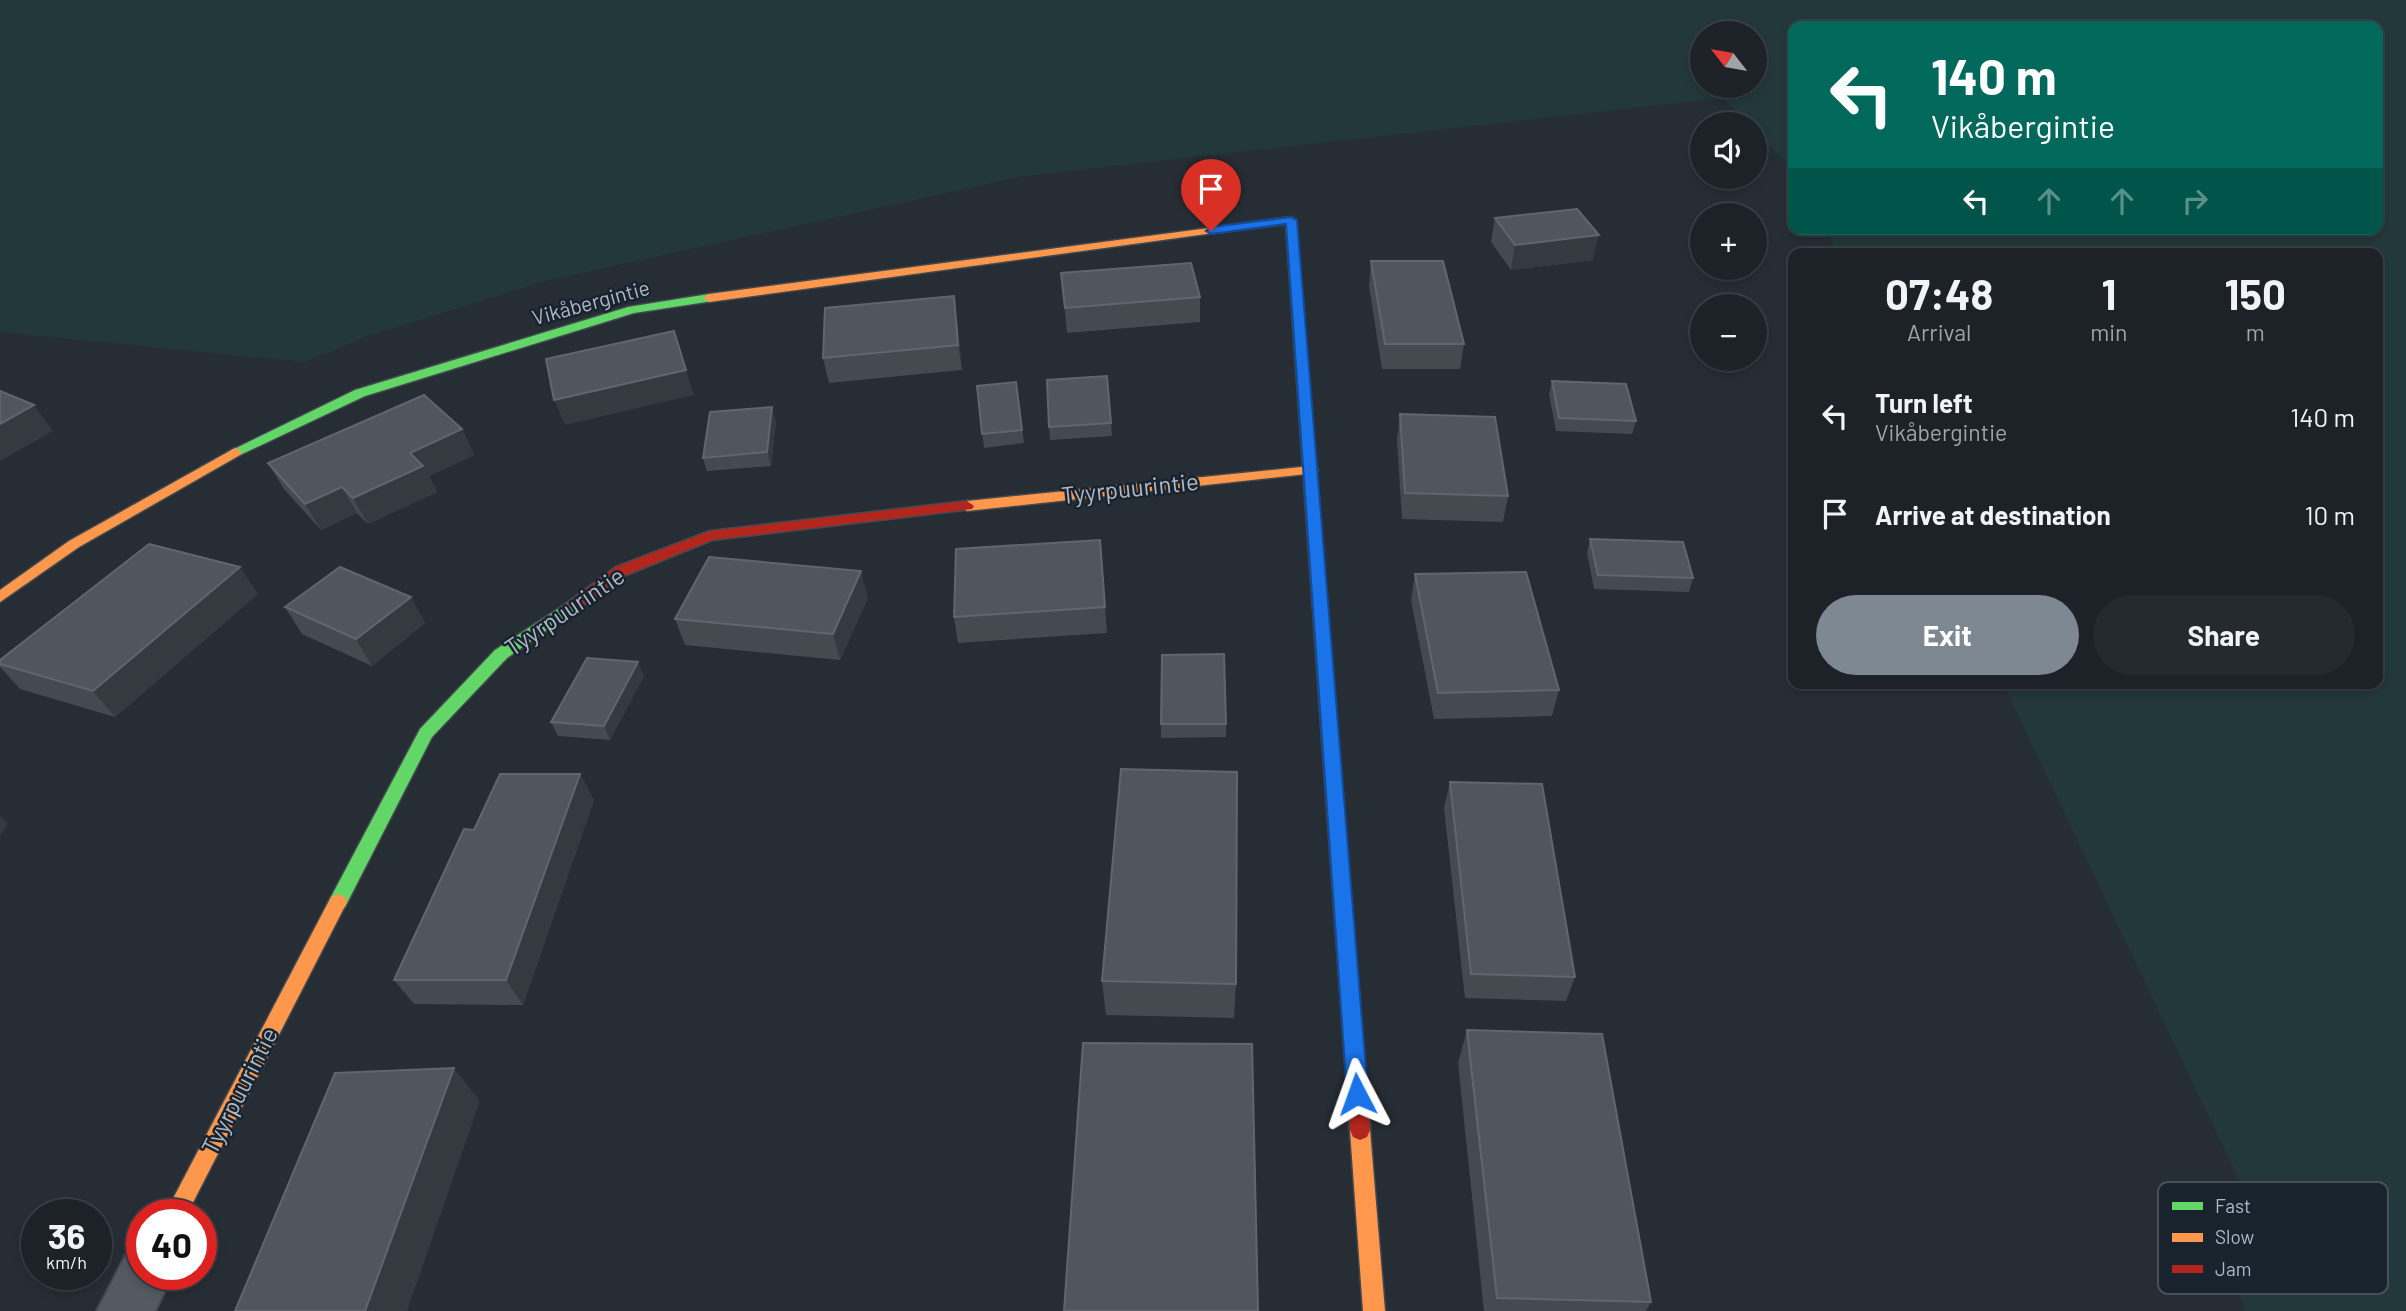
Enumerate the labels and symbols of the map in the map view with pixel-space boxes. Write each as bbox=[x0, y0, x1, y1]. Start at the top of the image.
north arrow bbox=[1690, 21, 1768, 98]
pin bbox=[1181, 159, 1241, 231]
street label: Vikåbergintie bbox=[529, 274, 652, 329]
street label: Tyyrpuurintie bbox=[1060, 466, 1200, 509]
street label: Tyyrpuurintie bbox=[499, 560, 630, 661]
street label: Tyyrpuurintie bbox=[194, 1022, 283, 1158]
position arrow bbox=[1320, 1057, 1394, 1131]
legend bbox=[2158, 1182, 2388, 1294]
text: Fast bbox=[2215, 1194, 2251, 1217]
speed limit sign: 40 bbox=[126, 1199, 217, 1290]
text: Slow bbox=[2215, 1225, 2254, 1248]
text: Jam bbox=[2215, 1257, 2251, 1280]

